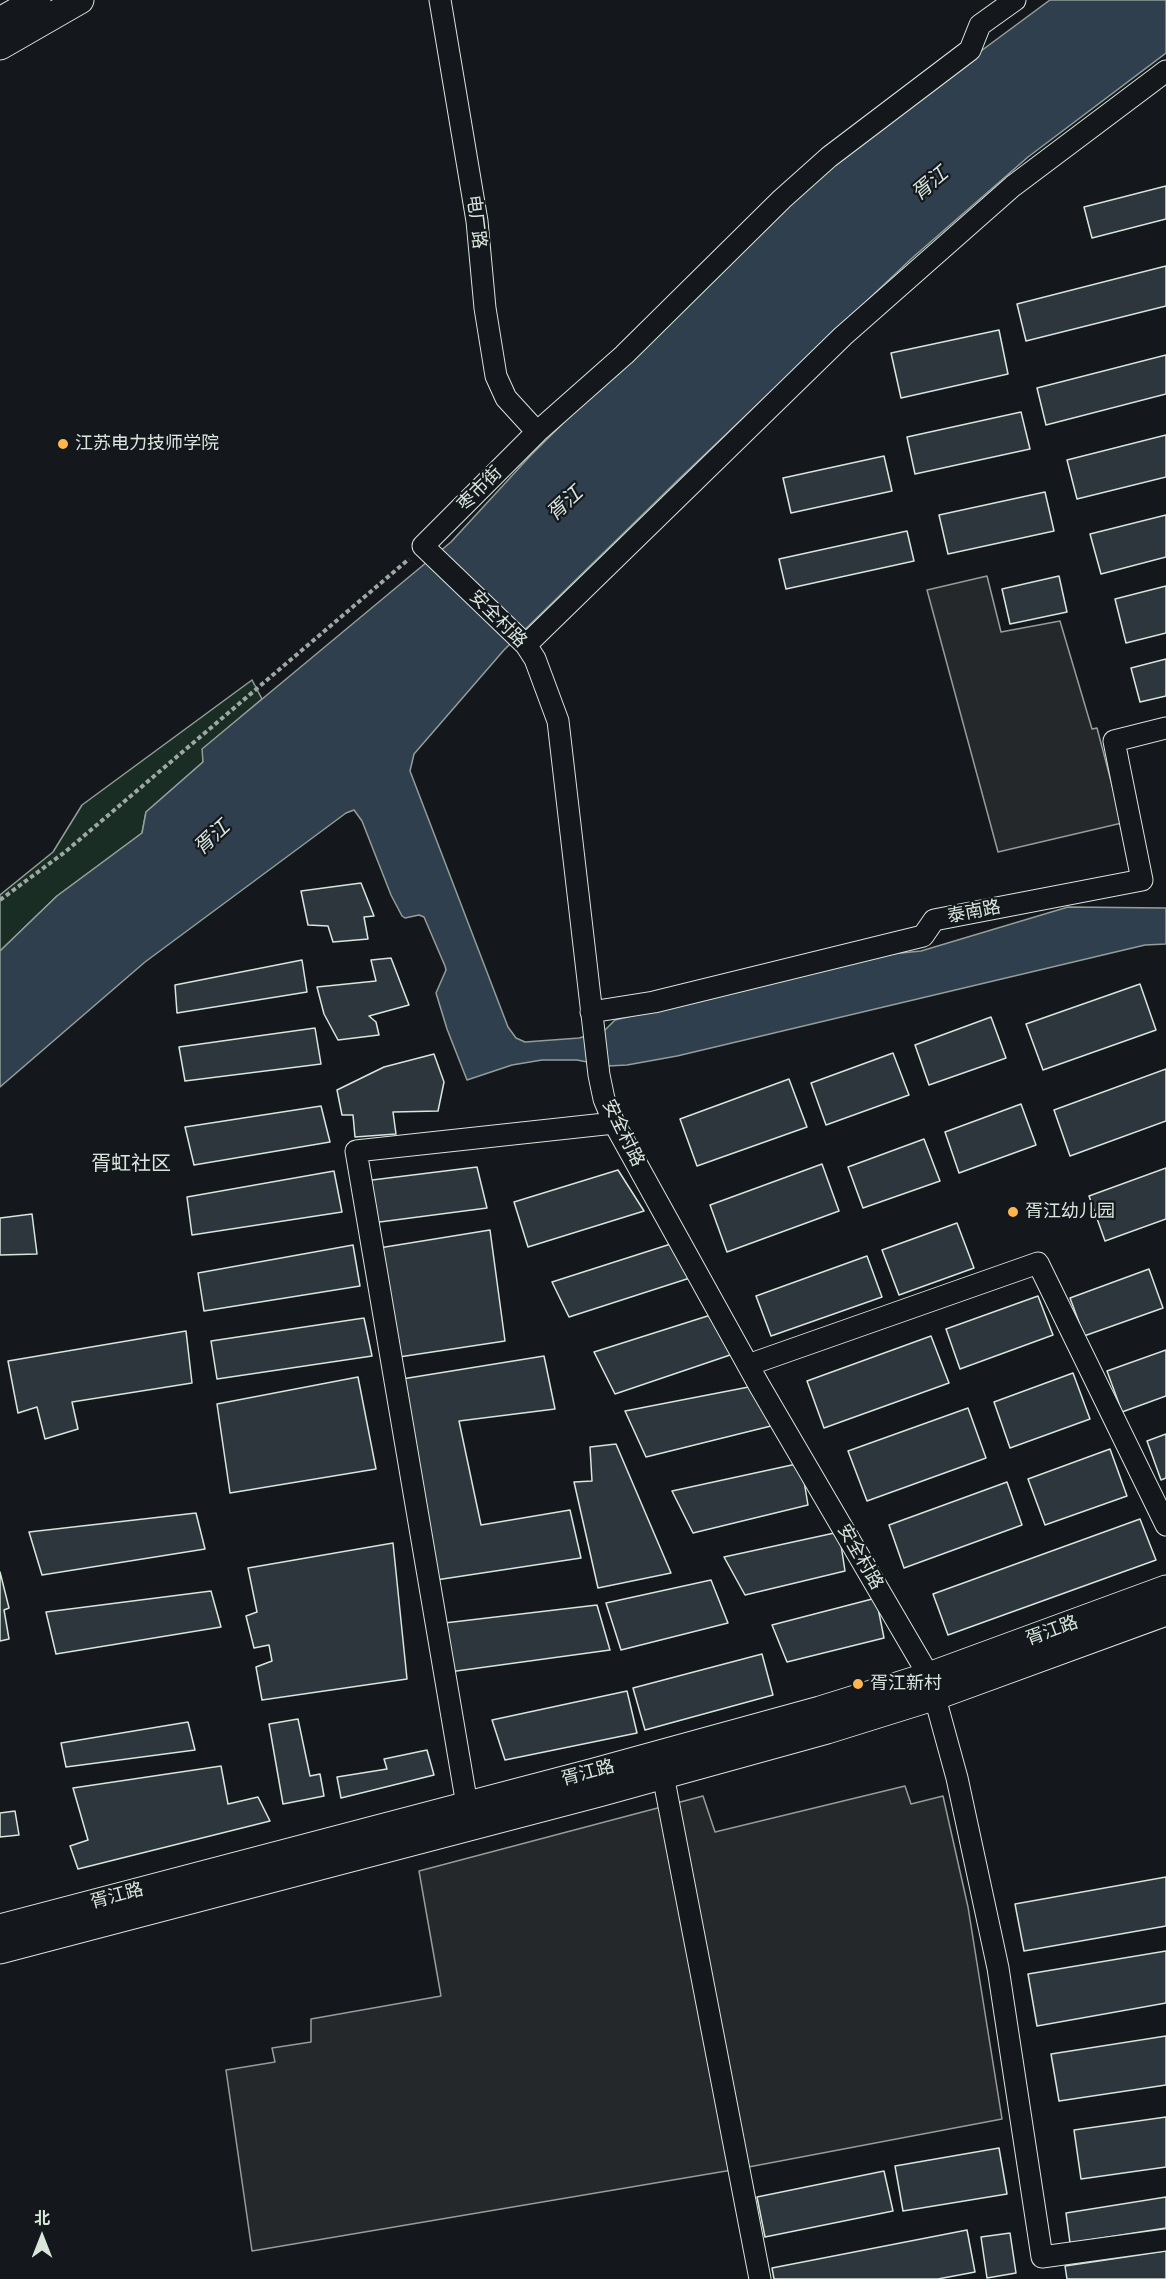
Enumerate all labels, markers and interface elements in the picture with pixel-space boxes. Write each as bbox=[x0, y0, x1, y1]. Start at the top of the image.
water label: 胥江 bbox=[907, 162, 953, 206]
street label: 电厂路 bbox=[462, 194, 490, 250]
place label: 江苏电力技师学院 bbox=[75, 433, 219, 455]
marker: 江苏电力技师学院 bbox=[56, 437, 70, 451]
street label: 枣市街 bbox=[453, 462, 507, 516]
water label: 胥江 bbox=[542, 482, 588, 526]
street label: 安全村路 bbox=[465, 586, 531, 652]
water label: 胥江 bbox=[189, 816, 235, 860]
street label: 泰南路 bbox=[945, 896, 1003, 928]
street label: 安全村路 bbox=[598, 1096, 648, 1170]
district label: 胥虹社区 bbox=[91, 1152, 171, 1176]
place label: 胥江幼儿园 bbox=[1025, 1201, 1115, 1223]
marker: 胥江幼儿园 bbox=[1006, 1205, 1020, 1219]
street label: 安全村路 bbox=[833, 1520, 887, 1594]
street label: 胥江路 bbox=[1023, 1612, 1081, 1650]
place label: 胥江新村 bbox=[870, 1673, 942, 1695]
marker: 胥江新村 bbox=[851, 1677, 865, 1691]
street label: 胥江路 bbox=[559, 1756, 617, 1790]
street label: 胥江路 bbox=[88, 1879, 146, 1913]
north arrow bbox=[12, 2207, 72, 2267]
text: 北 bbox=[34, 2209, 50, 2228]

